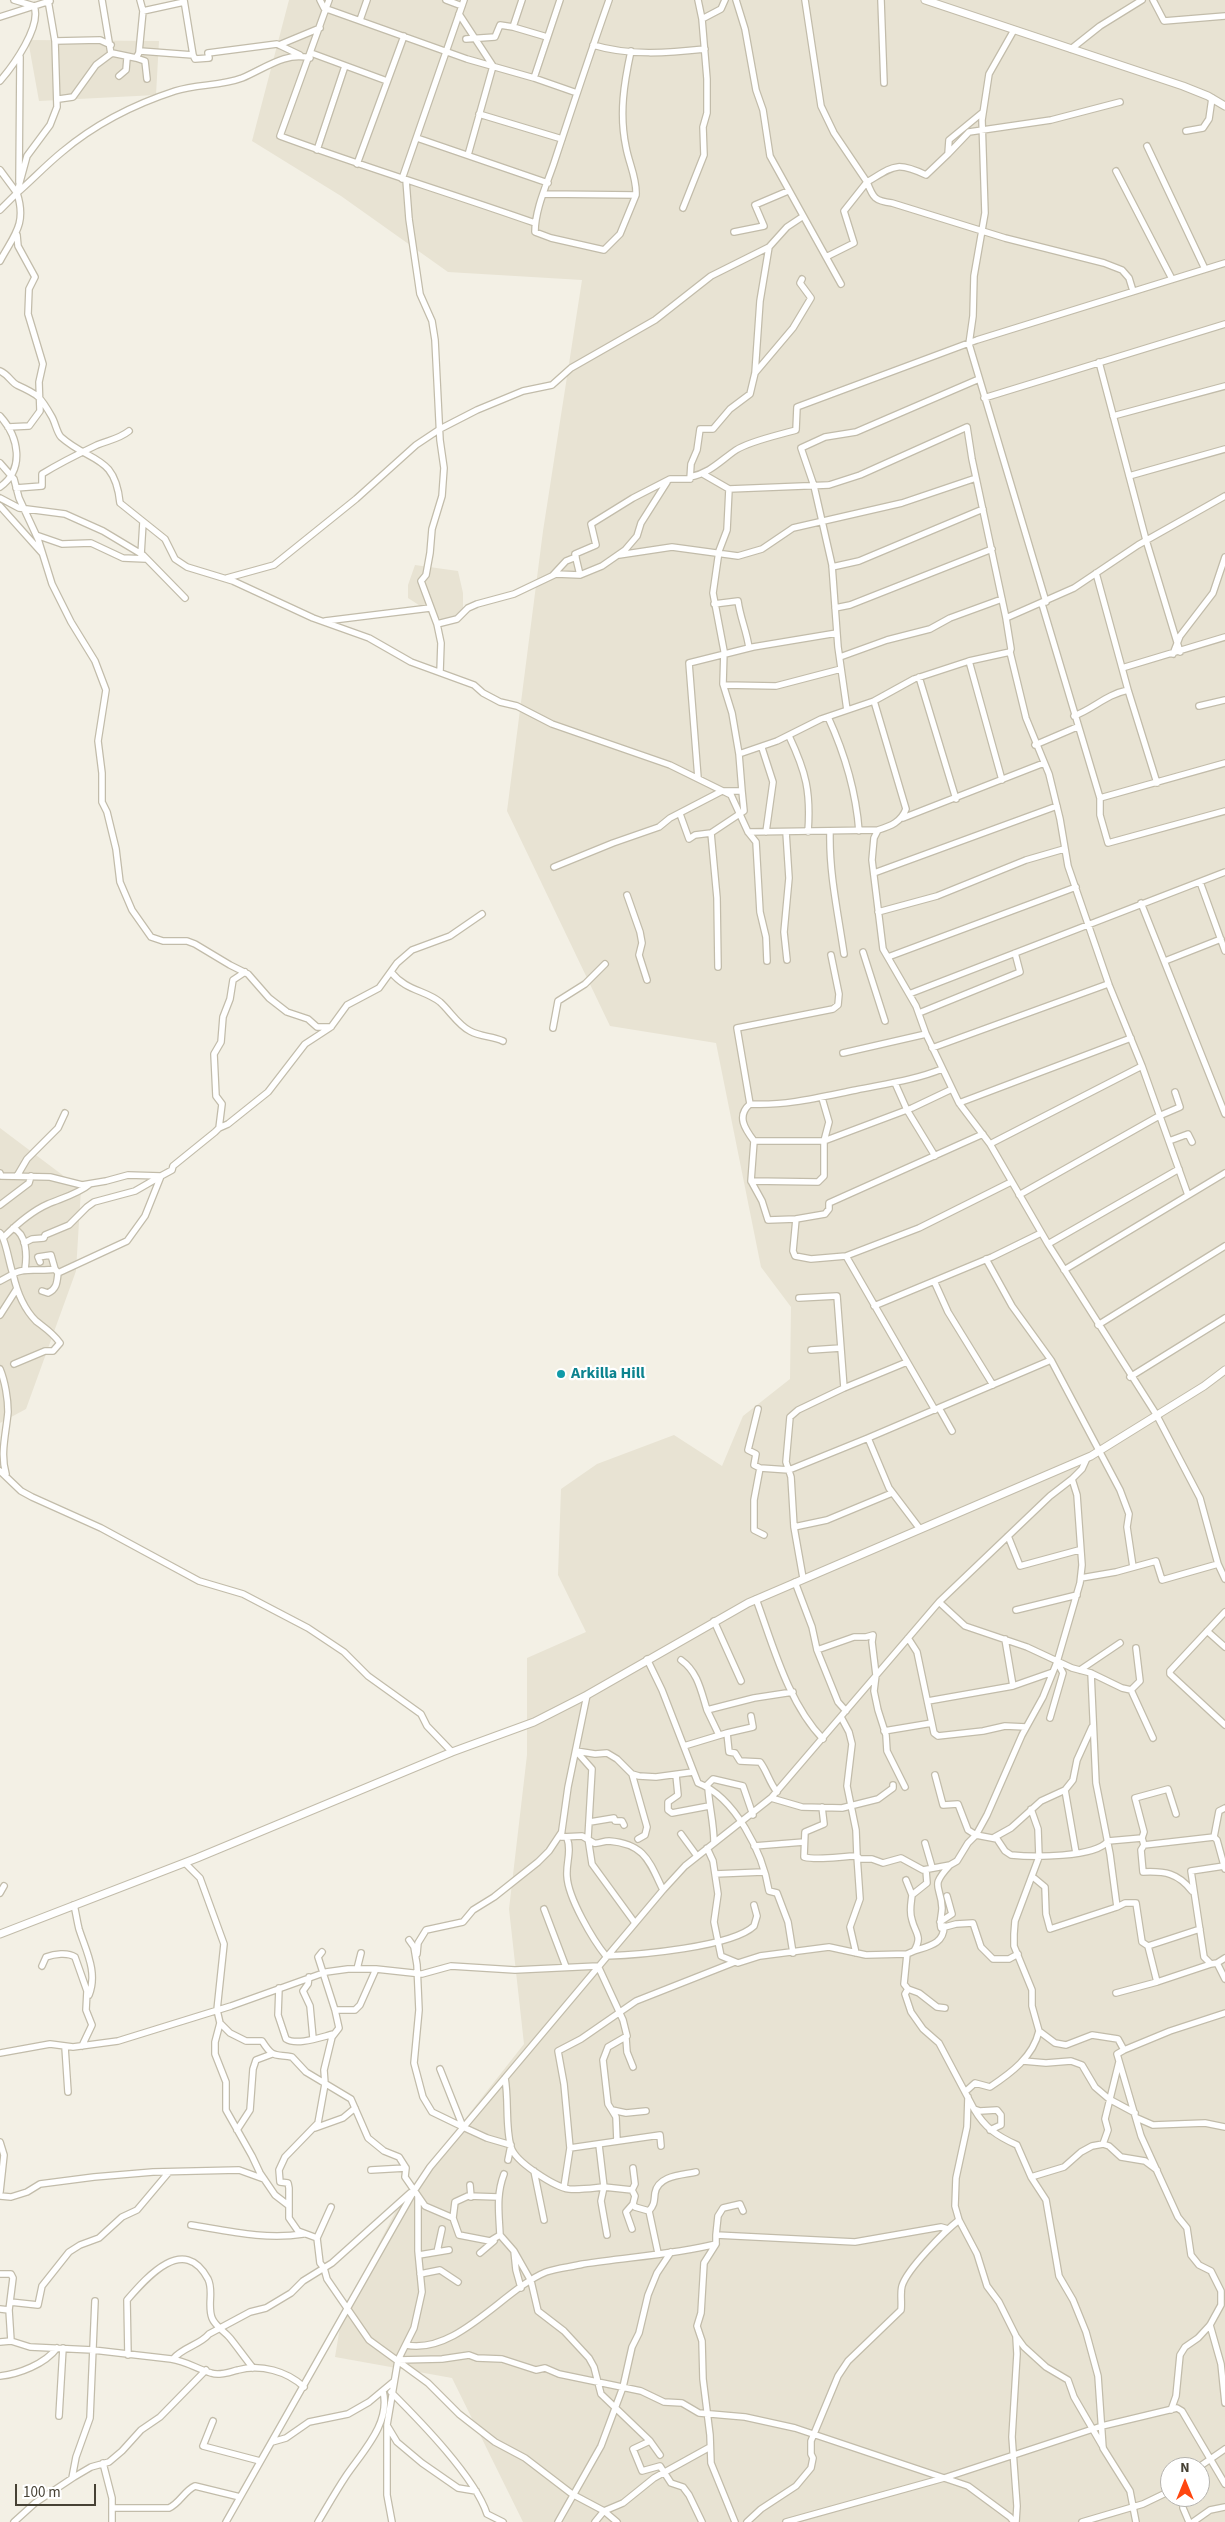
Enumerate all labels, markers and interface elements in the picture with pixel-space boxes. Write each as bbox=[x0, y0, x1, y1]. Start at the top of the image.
place label: Arkilla Hill bbox=[571, 1364, 645, 1384]
marker: Arkilla Hill bbox=[555, 1368, 567, 1380]
north arrow bbox=[1160, 2457, 1210, 2507]
text: N bbox=[1180, 2458, 1190, 2478]
scale bar bbox=[18, 2474, 99, 2506]
text: 100 m bbox=[23, 2482, 61, 2503]

